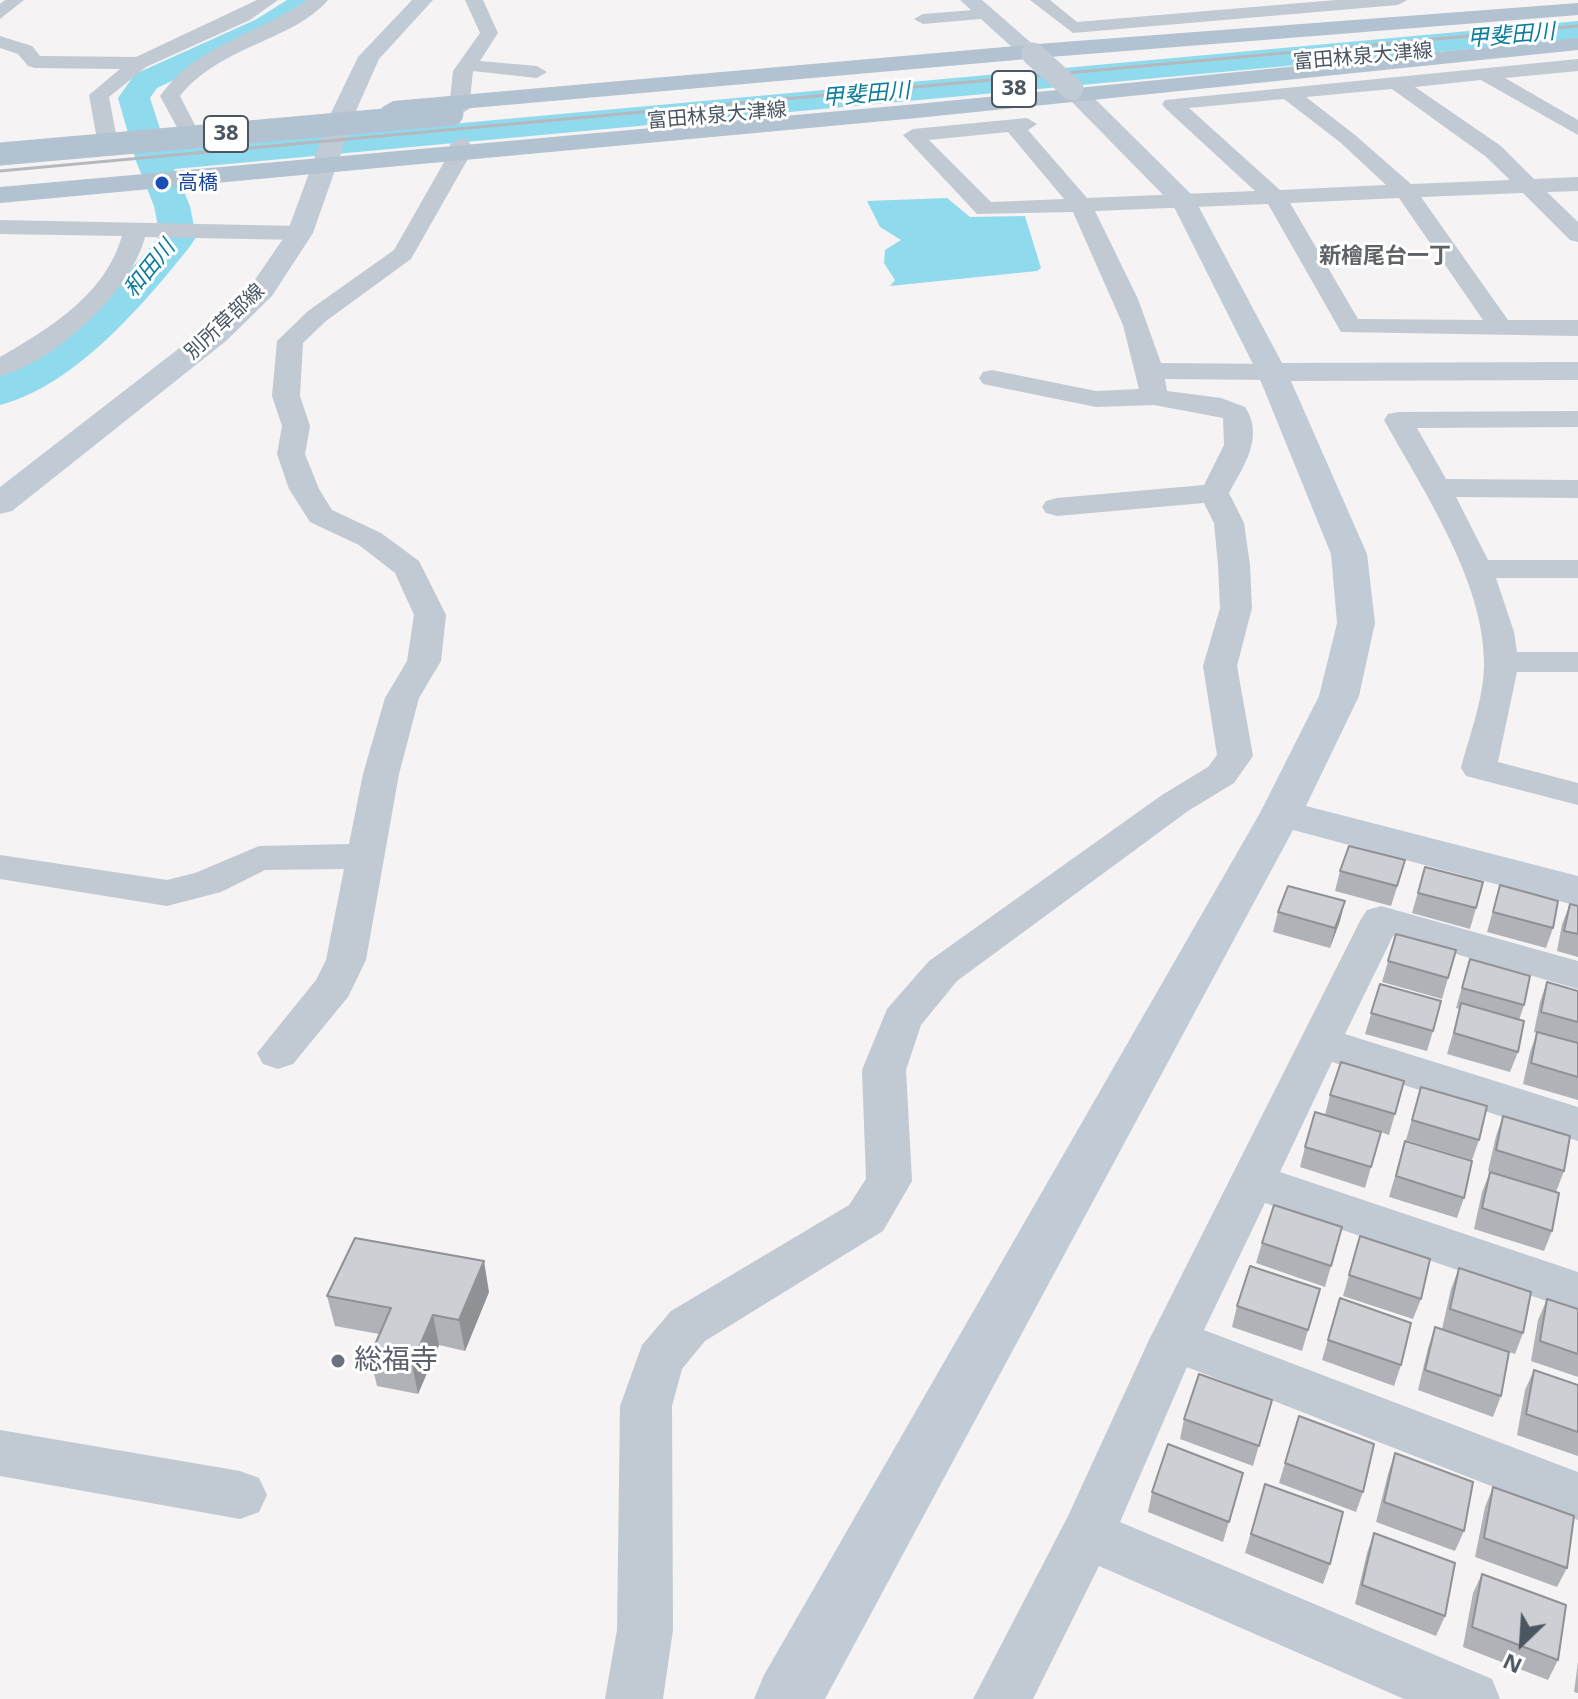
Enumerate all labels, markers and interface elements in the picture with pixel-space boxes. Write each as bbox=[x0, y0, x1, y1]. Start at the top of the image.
water label: 甲斐田川 bbox=[1466, 19, 1556, 53]
street label: 富田林泉大津線 bbox=[1292, 39, 1434, 75]
road number: 38 bbox=[992, 71, 1036, 107]
water label: 甲斐田川 bbox=[821, 78, 911, 112]
street label: 富田林泉大津線 bbox=[646, 98, 788, 134]
road number: 38 bbox=[204, 116, 248, 152]
place label: 高橋 bbox=[178, 171, 218, 195]
marker: 高橋 bbox=[153, 174, 171, 192]
water label: 和田川 bbox=[119, 235, 181, 303]
district label: 新檜尾台一丁 bbox=[1319, 244, 1451, 270]
street label: 別所草部線 bbox=[180, 279, 270, 365]
place label: 総福寺 bbox=[354, 1344, 438, 1378]
marker: 総福寺 bbox=[329, 1352, 347, 1370]
north arrow bbox=[1482, 1603, 1562, 1683]
text: N bbox=[1497, 1647, 1526, 1682]

